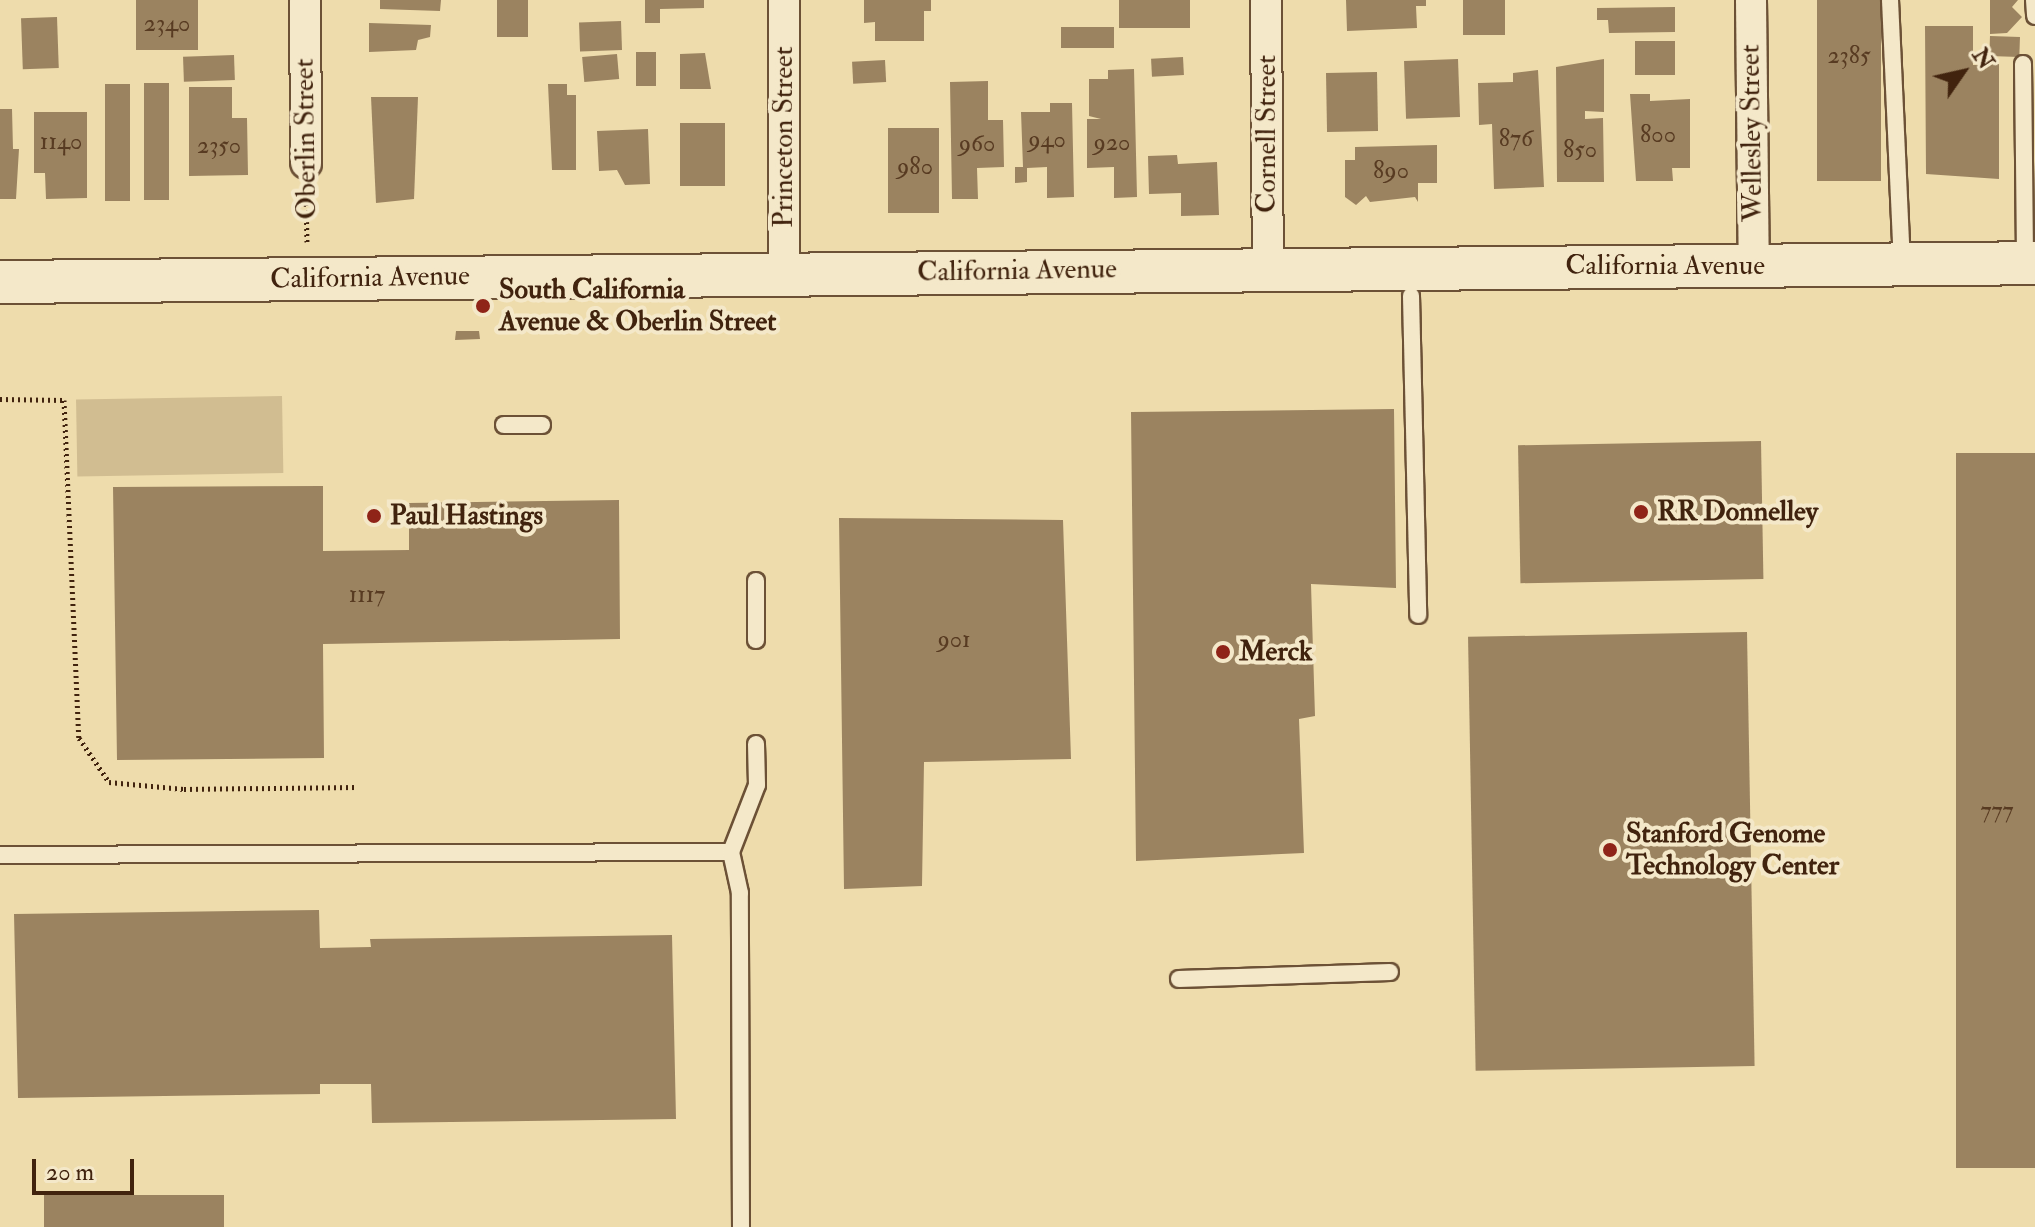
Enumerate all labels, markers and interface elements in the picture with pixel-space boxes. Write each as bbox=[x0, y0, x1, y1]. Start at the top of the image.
house number: 2340 bbox=[144, 10, 190, 38]
north arrow bbox=[1923, 32, 2003, 112]
house number: 2385 bbox=[1827, 42, 1871, 70]
text: N bbox=[1966, 43, 2000, 75]
street label: Wellesley Street bbox=[1734, 44, 1770, 222]
street label: Princeton Street bbox=[767, 46, 801, 228]
street label: Cornell Street bbox=[1250, 55, 1284, 213]
street label: Oberlin Street bbox=[288, 58, 324, 220]
house number: 800 bbox=[1640, 121, 1676, 149]
house number: 876 bbox=[1499, 125, 1533, 153]
house number: 940 bbox=[1028, 126, 1066, 154]
house number: 1140 bbox=[40, 128, 82, 156]
house number: 920 bbox=[1094, 129, 1130, 157]
house number: 960 bbox=[959, 130, 995, 158]
house number: 2350 bbox=[197, 132, 241, 160]
house number: 850 bbox=[1563, 136, 1597, 164]
house number: 980 bbox=[897, 153, 933, 181]
house number: 890 bbox=[1373, 157, 1409, 185]
street label: California Avenue bbox=[1565, 249, 1765, 283]
street label: California Avenue bbox=[917, 252, 1117, 290]
street label: California Avenue bbox=[270, 259, 470, 297]
place label: South California Avenue & Oberlin Street bbox=[499, 273, 776, 339]
marker: South California Avenue & Oberlin Street bbox=[474, 297, 492, 315]
place label: RR Donnelley bbox=[1657, 495, 1818, 529]
place label: Paul Hastings bbox=[390, 499, 543, 533]
marker: RR Donnelley bbox=[1632, 503, 1650, 521]
marker: Paul Hastings bbox=[365, 507, 383, 525]
house number: 1117 bbox=[349, 581, 385, 609]
house number: 901 bbox=[937, 626, 971, 654]
place label: Merck bbox=[1239, 635, 1312, 669]
marker: Merck bbox=[1214, 643, 1232, 661]
house number: 777 bbox=[1980, 797, 2014, 825]
place label: Stanford Genome Technology Center bbox=[1626, 817, 1839, 883]
marker: Stanford Genome Technology Center bbox=[1601, 841, 1619, 859]
scale bar bbox=[36, 1143, 138, 1193]
text: 20 m bbox=[46, 1157, 94, 1188]

